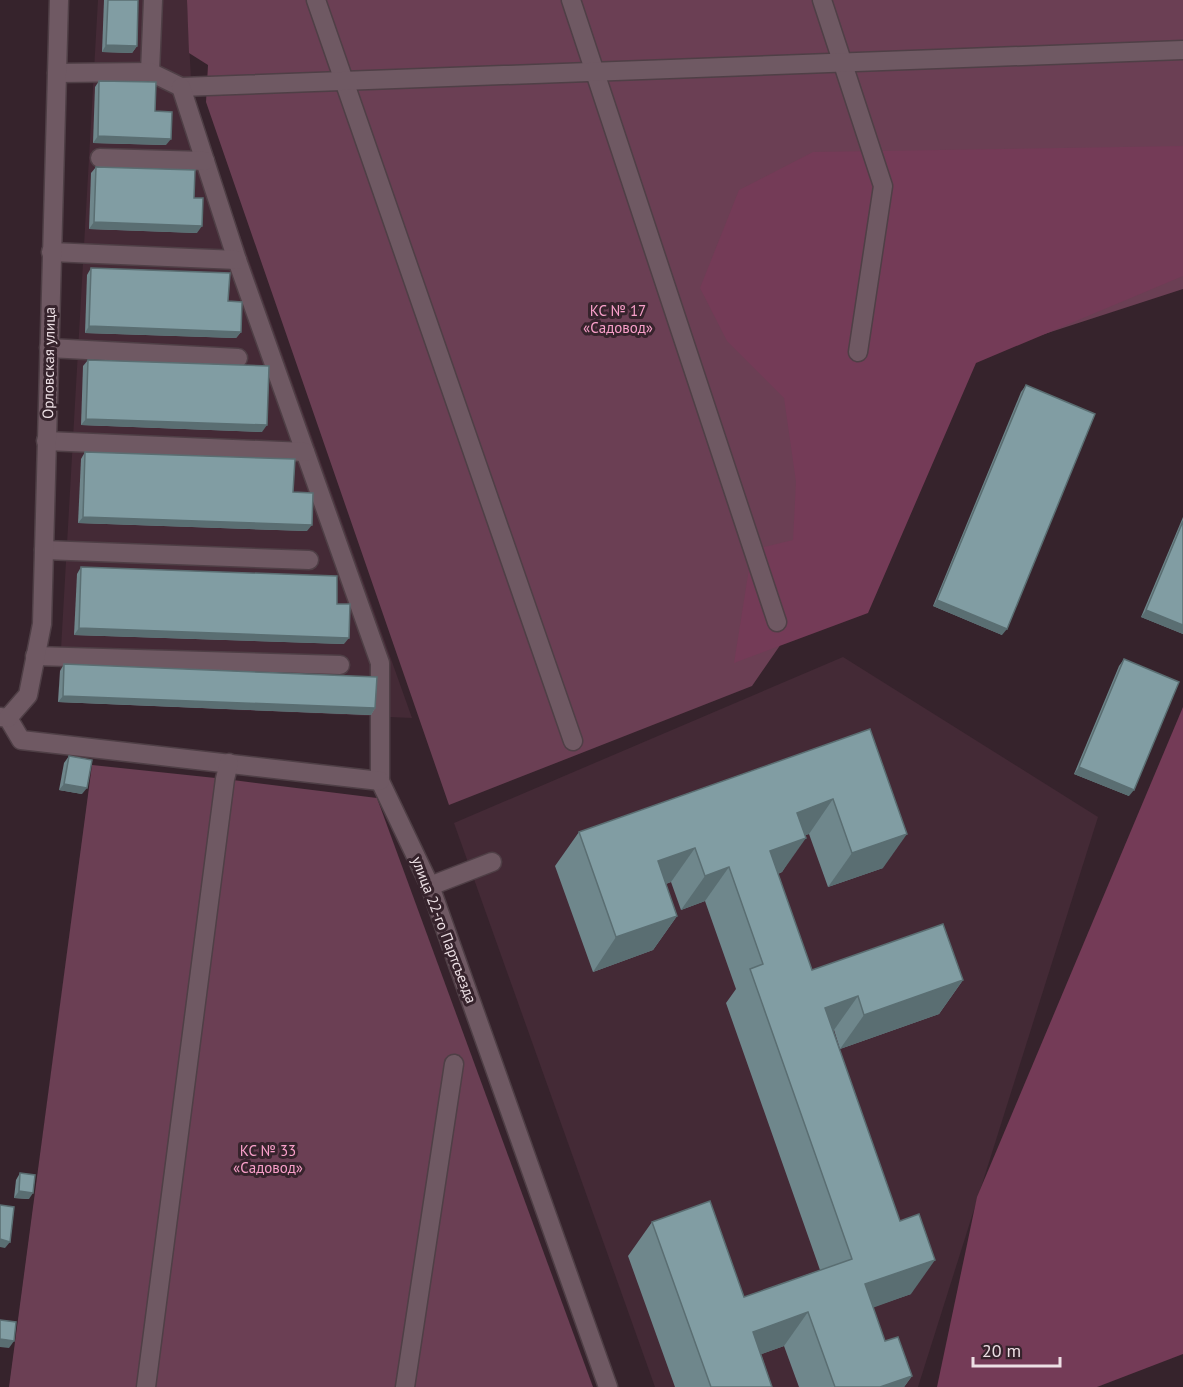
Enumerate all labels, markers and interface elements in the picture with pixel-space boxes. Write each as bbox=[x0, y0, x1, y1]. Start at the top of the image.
park label: КС № 17 «Садовод» bbox=[583, 301, 653, 337]
street label: Орловская улица bbox=[38, 307, 59, 419]
street label: улица 22-го Партсъезда bbox=[408, 854, 481, 1006]
park label: КС № 33 «Садовод» bbox=[233, 1141, 303, 1177]
scale bar bbox=[973, 1330, 1060, 1368]
text: 20 m bbox=[982, 1339, 1021, 1362]

